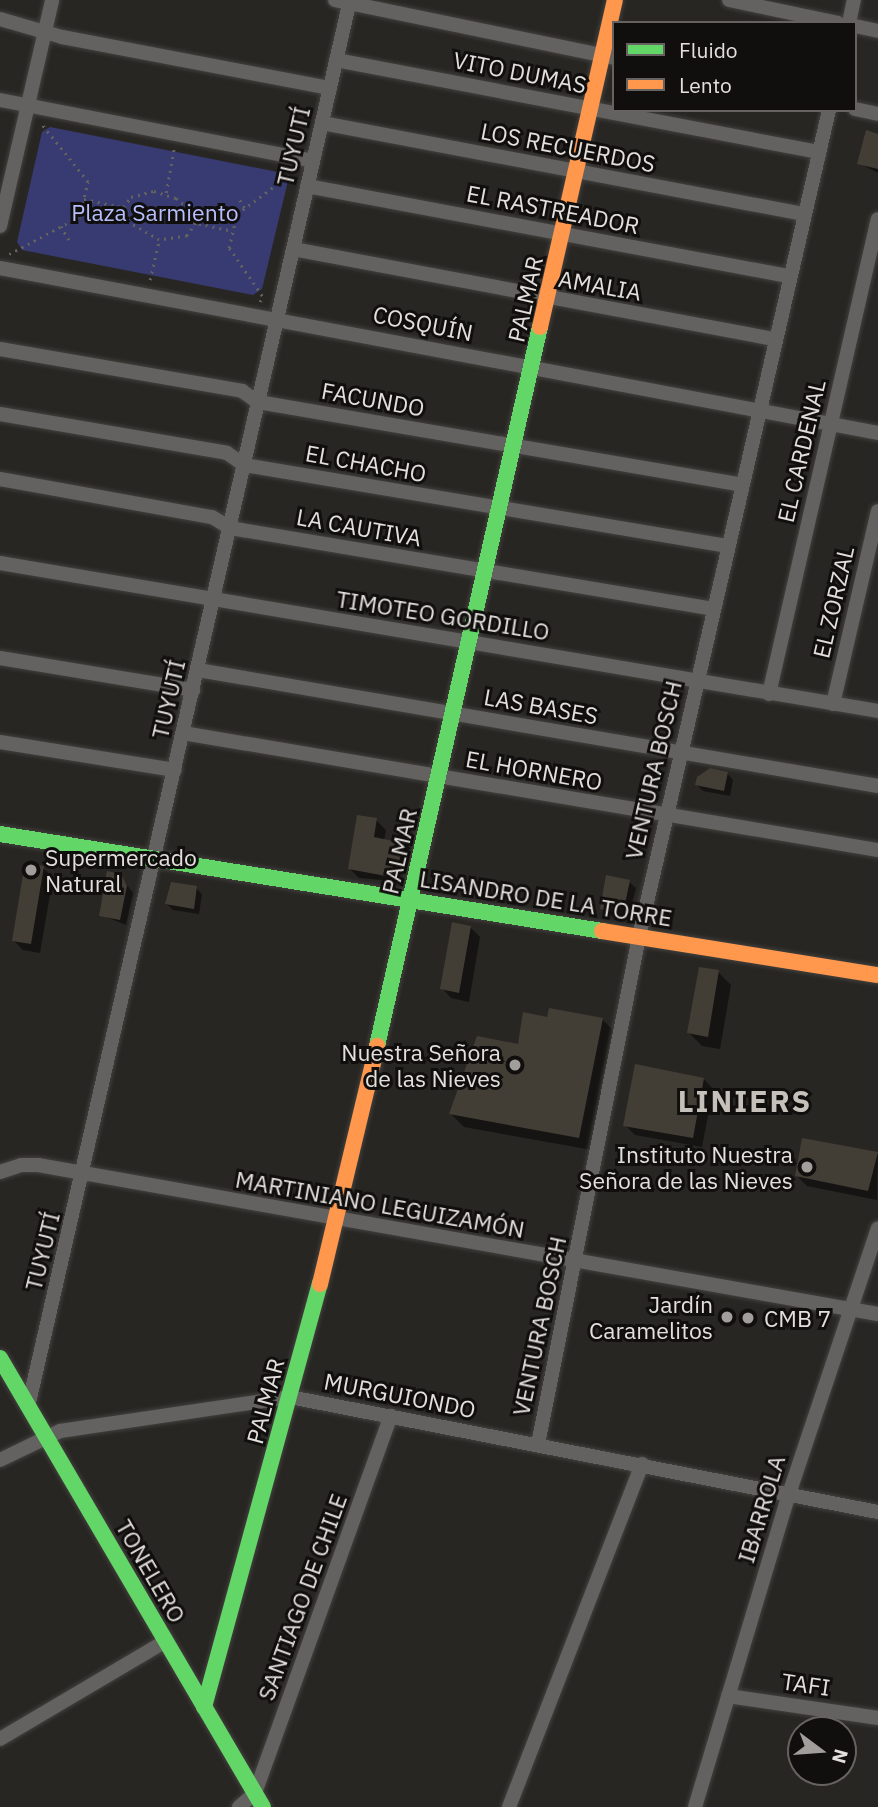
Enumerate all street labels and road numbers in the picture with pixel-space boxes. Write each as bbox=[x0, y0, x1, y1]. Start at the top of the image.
street label: VITO DUMAS bbox=[451, 46, 589, 98]
street label: TUYUTÍ bbox=[271, 104, 315, 188]
street label: LOS RECUERDOS bbox=[478, 117, 658, 177]
street label: EL RASTREADOR bbox=[464, 179, 642, 239]
street label: PALMAR bbox=[502, 253, 548, 345]
street label: AMALIA bbox=[556, 264, 644, 306]
street label: COSQUÍN bbox=[371, 300, 475, 346]
street label: FACUNDO bbox=[319, 376, 427, 422]
street label: EL CARDENAL bbox=[771, 377, 831, 525]
street label: EL CHACHO bbox=[303, 439, 429, 487]
street label: LA CAUTIVA bbox=[294, 502, 424, 552]
street label: EL ZORZAL bbox=[807, 543, 859, 661]
street label: TIMOTEO GORDILLO bbox=[335, 585, 551, 645]
street label: TUYUTÍ bbox=[146, 657, 190, 741]
street label: VENTURA BOSCH bbox=[619, 678, 687, 862]
street label: LAS BASES bbox=[482, 682, 600, 730]
street label: EL HORNERO bbox=[464, 744, 604, 796]
street label: PALMAR bbox=[376, 805, 422, 897]
street label: LISANDRO DE LA TORRE bbox=[418, 864, 674, 932]
street label: MARTINIANO LEGUIZAMÓN bbox=[233, 1165, 527, 1243]
street label: TUYUTÍ bbox=[19, 1209, 65, 1293]
street label: VENTURA BOSCH bbox=[507, 1234, 571, 1418]
street label: PALMAR bbox=[240, 1355, 290, 1447]
street label: MURGUIONDO bbox=[322, 1367, 478, 1423]
street label: IBARROLA bbox=[732, 1452, 790, 1566]
street label: SANTIAGO DE CHILE bbox=[252, 1490, 352, 1704]
street label: TONELERO bbox=[110, 1515, 192, 1627]
street label: TAFI bbox=[780, 1667, 832, 1701]

